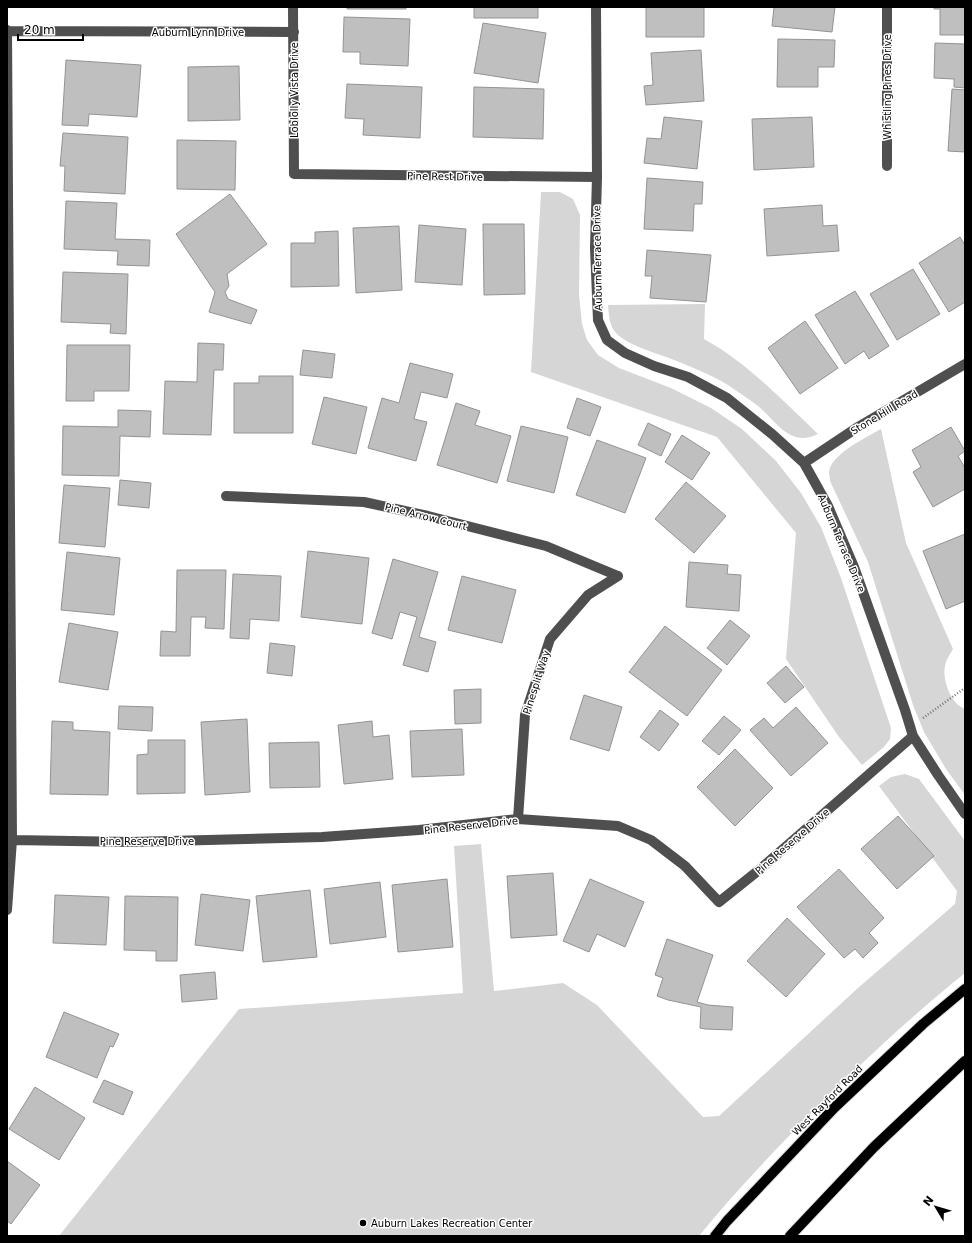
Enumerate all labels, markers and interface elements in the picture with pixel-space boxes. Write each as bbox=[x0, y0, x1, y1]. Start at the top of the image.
scale bar bbox=[18, 16, 83, 42]
text: 20 m bbox=[24, 23, 55, 37]
street label: Auburn Lynn Drive bbox=[152, 27, 244, 38]
street label: Whistling Pines Drive bbox=[882, 34, 893, 140]
street label: Loblolly Vista Drive bbox=[289, 42, 300, 138]
street label: Pine Rest Drive bbox=[407, 170, 483, 183]
street label: Auburn Terrace Drive bbox=[591, 205, 604, 311]
street label: Stone Hill Road bbox=[849, 388, 920, 437]
street label: Auburn Terrace Drive bbox=[816, 492, 867, 594]
street label: Pine Arrow Court bbox=[384, 501, 468, 532]
street label: Pinesplit Way bbox=[521, 649, 552, 716]
street label: Pine Reserve Drive bbox=[753, 806, 832, 876]
street label: Pine Reserve Drive bbox=[424, 815, 519, 836]
street label: Pine Reserve Drive bbox=[100, 836, 194, 847]
street label: West Rayford Road bbox=[790, 1063, 865, 1138]
north arrow bbox=[916, 1187, 956, 1227]
text: N bbox=[921, 1194, 936, 1209]
marker: Auburn Lakes Recreation Center bbox=[358, 1218, 368, 1228]
place label: Auburn Lakes Recreation Center bbox=[371, 1218, 533, 1229]

